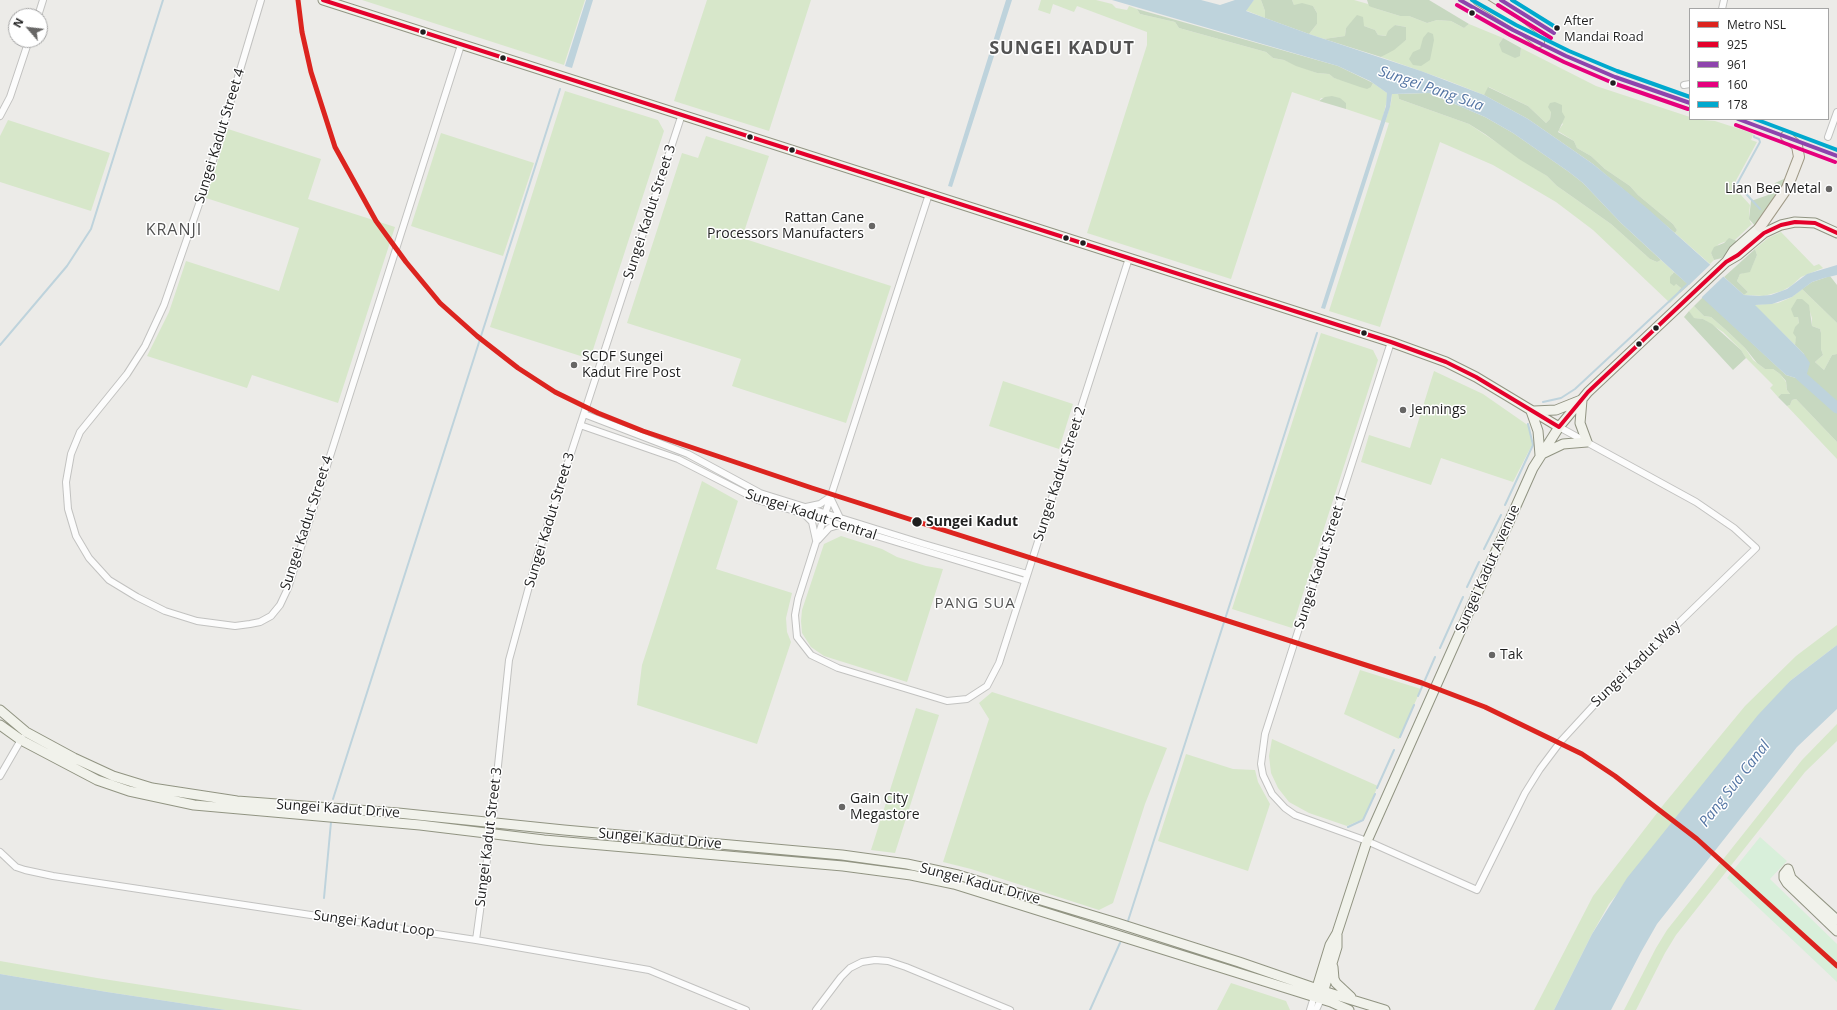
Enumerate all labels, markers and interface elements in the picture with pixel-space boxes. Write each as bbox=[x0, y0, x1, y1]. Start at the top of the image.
north arrow bbox=[8, 8, 48, 48]
unlabelled marker bbox=[1467, 8, 1477, 18]
legend bbox=[1689, 8, 1829, 120]
place label: After Mandai Road bbox=[1564, 13, 1644, 44]
text: N bbox=[9, 15, 27, 30]
text: Metro NSL bbox=[1727, 16, 1786, 33]
marker: After Mandai Road bbox=[1552, 23, 1562, 33]
unlabelled marker bbox=[418, 27, 428, 37]
text: 925 bbox=[1727, 36, 1748, 53]
district label: SUNGEI KADUT bbox=[989, 38, 1135, 60]
unlabelled marker bbox=[498, 53, 508, 63]
text: 961 bbox=[1727, 56, 1748, 73]
water label: Sungei Pang Sua bbox=[1376, 63, 1486, 115]
street label: Sungei Kadut Street 4 bbox=[191, 66, 249, 206]
text: 160 bbox=[1727, 76, 1748, 93]
unlabelled marker bbox=[1608, 78, 1618, 88]
text: 178 bbox=[1727, 96, 1748, 113]
unlabelled marker bbox=[745, 132, 755, 142]
street label: Sungei Kadut Street 3 bbox=[620, 143, 680, 281]
unlabelled marker bbox=[787, 145, 797, 155]
place label: Lian Bee Metal bbox=[1725, 181, 1821, 197]
marker: Lian Bee Metal bbox=[1824, 184, 1834, 194]
place label: Rattan Cane Processors Manufacters bbox=[707, 210, 864, 242]
district label: KRANJI bbox=[146, 220, 202, 240]
marker: Rattan Cane Processors Manufacters bbox=[867, 221, 877, 231]
unlabelled marker bbox=[1061, 233, 1071, 243]
unlabelled marker bbox=[1078, 238, 1088, 248]
unlabelled marker bbox=[1651, 323, 1661, 333]
unlabelled marker bbox=[1359, 328, 1369, 338]
unlabelled marker bbox=[1634, 339, 1644, 349]
place label: SCDF Sungei Kadut Fire Post bbox=[582, 349, 681, 382]
marker: SCDF Sungei Kadut Fire Post bbox=[569, 360, 579, 370]
place label: Jennings bbox=[1411, 402, 1466, 418]
street label: Sungei Kadut Street 2 bbox=[1030, 405, 1090, 543]
marker: Jennings bbox=[1398, 405, 1408, 415]
street label: Sungei Kadut Street 3 bbox=[521, 450, 579, 590]
street label: Sungei Kadut Street 4 bbox=[277, 454, 337, 592]
street label: Sungei Kadut Central bbox=[743, 486, 879, 544]
street label: Sungei Kadut Street 1 bbox=[1291, 493, 1351, 631]
street label: Sungei Kadut Avenue bbox=[1452, 502, 1524, 636]
place label: Sungei Kadut bbox=[926, 514, 1018, 530]
marker: Sungei Kadut bbox=[910, 515, 924, 529]
district label: PANG SUA bbox=[934, 595, 1016, 613]
street label: Sungei Kadut Way bbox=[1588, 617, 1684, 711]
place label: Tak bbox=[1500, 647, 1523, 663]
marker: Tak bbox=[1487, 650, 1497, 660]
water label: Pang Sua Canal bbox=[1696, 737, 1774, 831]
street label: Sungei Kadut Street 3 bbox=[472, 766, 506, 908]
place label: Gain City Megastore bbox=[850, 791, 920, 824]
street label: Sungei Kadut Drive bbox=[276, 796, 400, 822]
marker: Gain City Megastore bbox=[837, 802, 847, 812]
street label: Sungei Kadut Drive bbox=[598, 825, 722, 853]
street label: Sungei Kadut Drive bbox=[918, 860, 1042, 908]
street label: Sungei Kadut Loop bbox=[312, 907, 436, 941]

